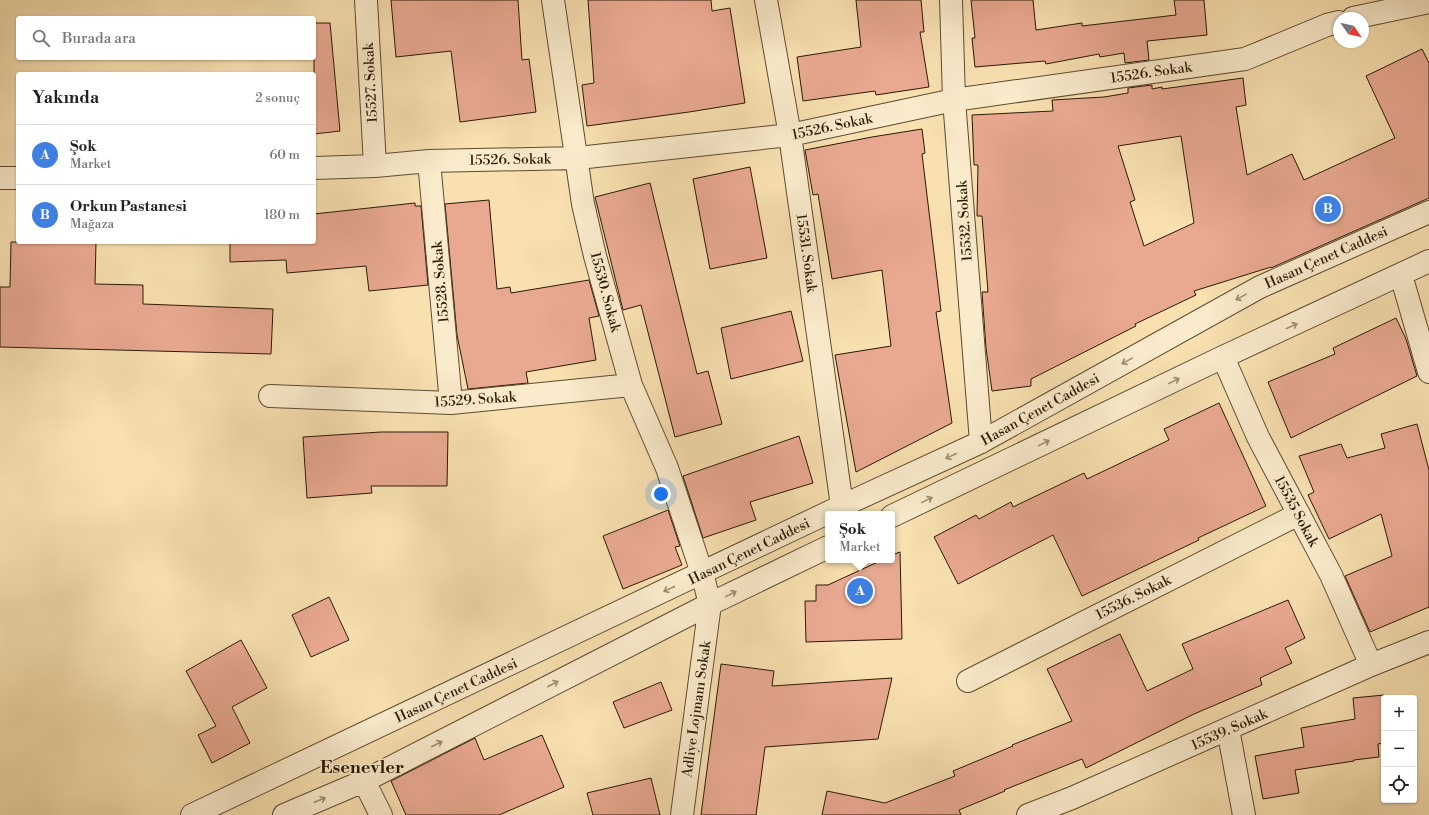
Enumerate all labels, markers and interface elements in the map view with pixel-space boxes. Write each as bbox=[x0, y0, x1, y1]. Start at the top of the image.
north arrow bbox=[1333, 12, 1369, 48]
search box bbox=[16, 16, 316, 60]
icon: search bbox=[30, 27, 52, 49]
text: Burada ara bbox=[62, 29, 136, 48]
street label: 15527. Sokak bbox=[360, 42, 382, 123]
street label: 15526. Sokak bbox=[1109, 58, 1194, 88]
text: Yakında bbox=[32, 87, 99, 109]
text: 2 sonuç bbox=[255, 90, 300, 106]
street label: 15526. Sokak bbox=[790, 110, 875, 144]
text: Şok bbox=[70, 137, 97, 156]
text: A bbox=[40, 147, 50, 163]
text: 60 m bbox=[269, 147, 300, 163]
street label: 15526. Sokak bbox=[469, 150, 552, 170]
text: Market bbox=[70, 156, 111, 172]
street label: 15532. Sokak bbox=[953, 179, 977, 262]
pin: B bbox=[1315, 194, 1341, 224]
text: Orkun Pastanesi bbox=[70, 197, 187, 216]
text: B bbox=[40, 207, 50, 223]
text: 180 m bbox=[264, 207, 300, 223]
street label: 15531. Sokak bbox=[792, 213, 821, 294]
text: Mağaza bbox=[70, 216, 114, 232]
street label: Hasan Çenet Caddesi bbox=[1262, 222, 1391, 293]
street label: 15528. Sokak bbox=[428, 240, 454, 324]
street label: 15530. Sokak bbox=[586, 250, 625, 335]
one-way arrow bbox=[1235, 294, 1247, 302]
one-way arrow bbox=[1285, 322, 1297, 329]
one-way arrow bbox=[1121, 357, 1133, 365]
street label: Hasan Çenet Caddesi bbox=[978, 370, 1103, 450]
one-way arrow bbox=[1168, 377, 1180, 384]
street label: 15529. Sokak bbox=[434, 388, 517, 412]
one-way arrow bbox=[1038, 439, 1050, 446]
one-way arrow bbox=[945, 452, 957, 460]
street label: 15535 Sokak bbox=[1270, 473, 1323, 551]
your location bbox=[651, 484, 671, 504]
one-way arrow bbox=[921, 495, 933, 503]
popup bbox=[825, 511, 895, 563]
street label: Hasan Çenet Caddesi bbox=[686, 514, 814, 589]
text: Şok bbox=[839, 520, 866, 539]
text: Market bbox=[839, 539, 881, 555]
street label: 15536. Sokak bbox=[1093, 571, 1175, 624]
pin: A bbox=[847, 576, 873, 606]
one-way arrow bbox=[663, 586, 675, 593]
one-way arrow bbox=[725, 590, 737, 597]
street label: Adliye Lojmanı Sokak bbox=[678, 639, 716, 780]
street label: Hasan Çenet Caddesi bbox=[392, 654, 521, 727]
one-way arrow bbox=[547, 680, 559, 688]
map controls bbox=[1381, 695, 1417, 803]
button: + bbox=[1381, 695, 1417, 731]
street label: 15539. Sokak bbox=[1188, 705, 1271, 755]
button: − bbox=[1381, 731, 1417, 767]
one-way arrow bbox=[431, 740, 443, 747]
district label: Esenevler bbox=[320, 756, 404, 779]
button: locate bbox=[1381, 767, 1417, 803]
one-way arrow bbox=[314, 796, 326, 803]

